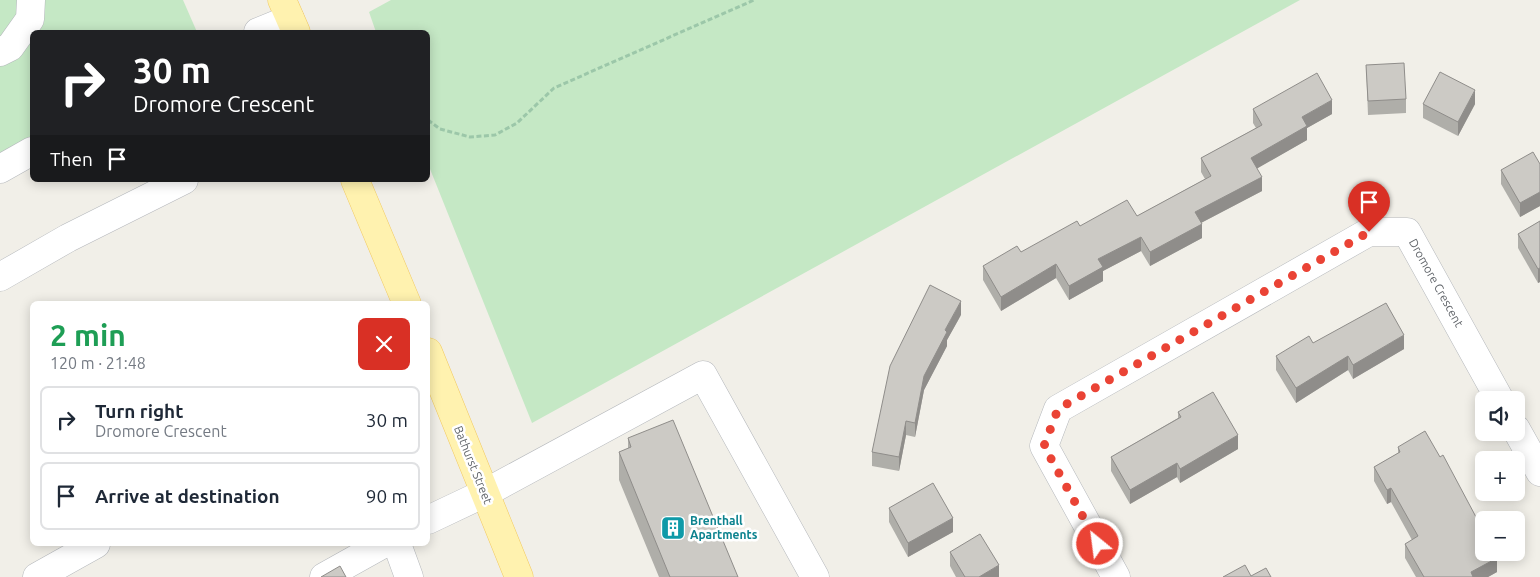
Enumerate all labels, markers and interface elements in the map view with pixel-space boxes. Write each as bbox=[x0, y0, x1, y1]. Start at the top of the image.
icon: right bbox=[50, 50, 115, 115]
text: 30 m bbox=[133, 50, 211, 90]
text: Dromore Crescent bbox=[133, 91, 314, 116]
icon: arrive bbox=[103, 145, 131, 173]
text: Then bbox=[50, 148, 93, 170]
pin bbox=[1348, 181, 1390, 232]
icon: arrive bbox=[1355, 188, 1383, 216]
street label: Dromore Crescent bbox=[1407, 236, 1466, 329]
text: 2 min bbox=[50, 318, 126, 352]
button: close bbox=[358, 318, 410, 370]
text: 120 m · 21:48 bbox=[50, 354, 146, 372]
map controls bbox=[1475, 391, 1525, 561]
button: sound bbox=[1475, 391, 1525, 441]
text: Turn right bbox=[95, 400, 183, 422]
icon: right bbox=[52, 406, 80, 434]
text: 30 m bbox=[366, 409, 408, 431]
text: Dromore Crescent bbox=[95, 422, 227, 440]
street label: Bathurst Street bbox=[452, 424, 495, 506]
button: + bbox=[1475, 451, 1525, 501]
icon: arrive bbox=[52, 482, 80, 510]
text: Arrive at destination bbox=[95, 485, 280, 507]
text: 90 m bbox=[366, 485, 408, 507]
button: − bbox=[1475, 511, 1525, 561]
place label: Brenthall Apartments bbox=[690, 514, 758, 541]
building icon: Brenthall Apartments bbox=[660, 515, 686, 541]
position arrow bbox=[1071, 517, 1123, 569]

